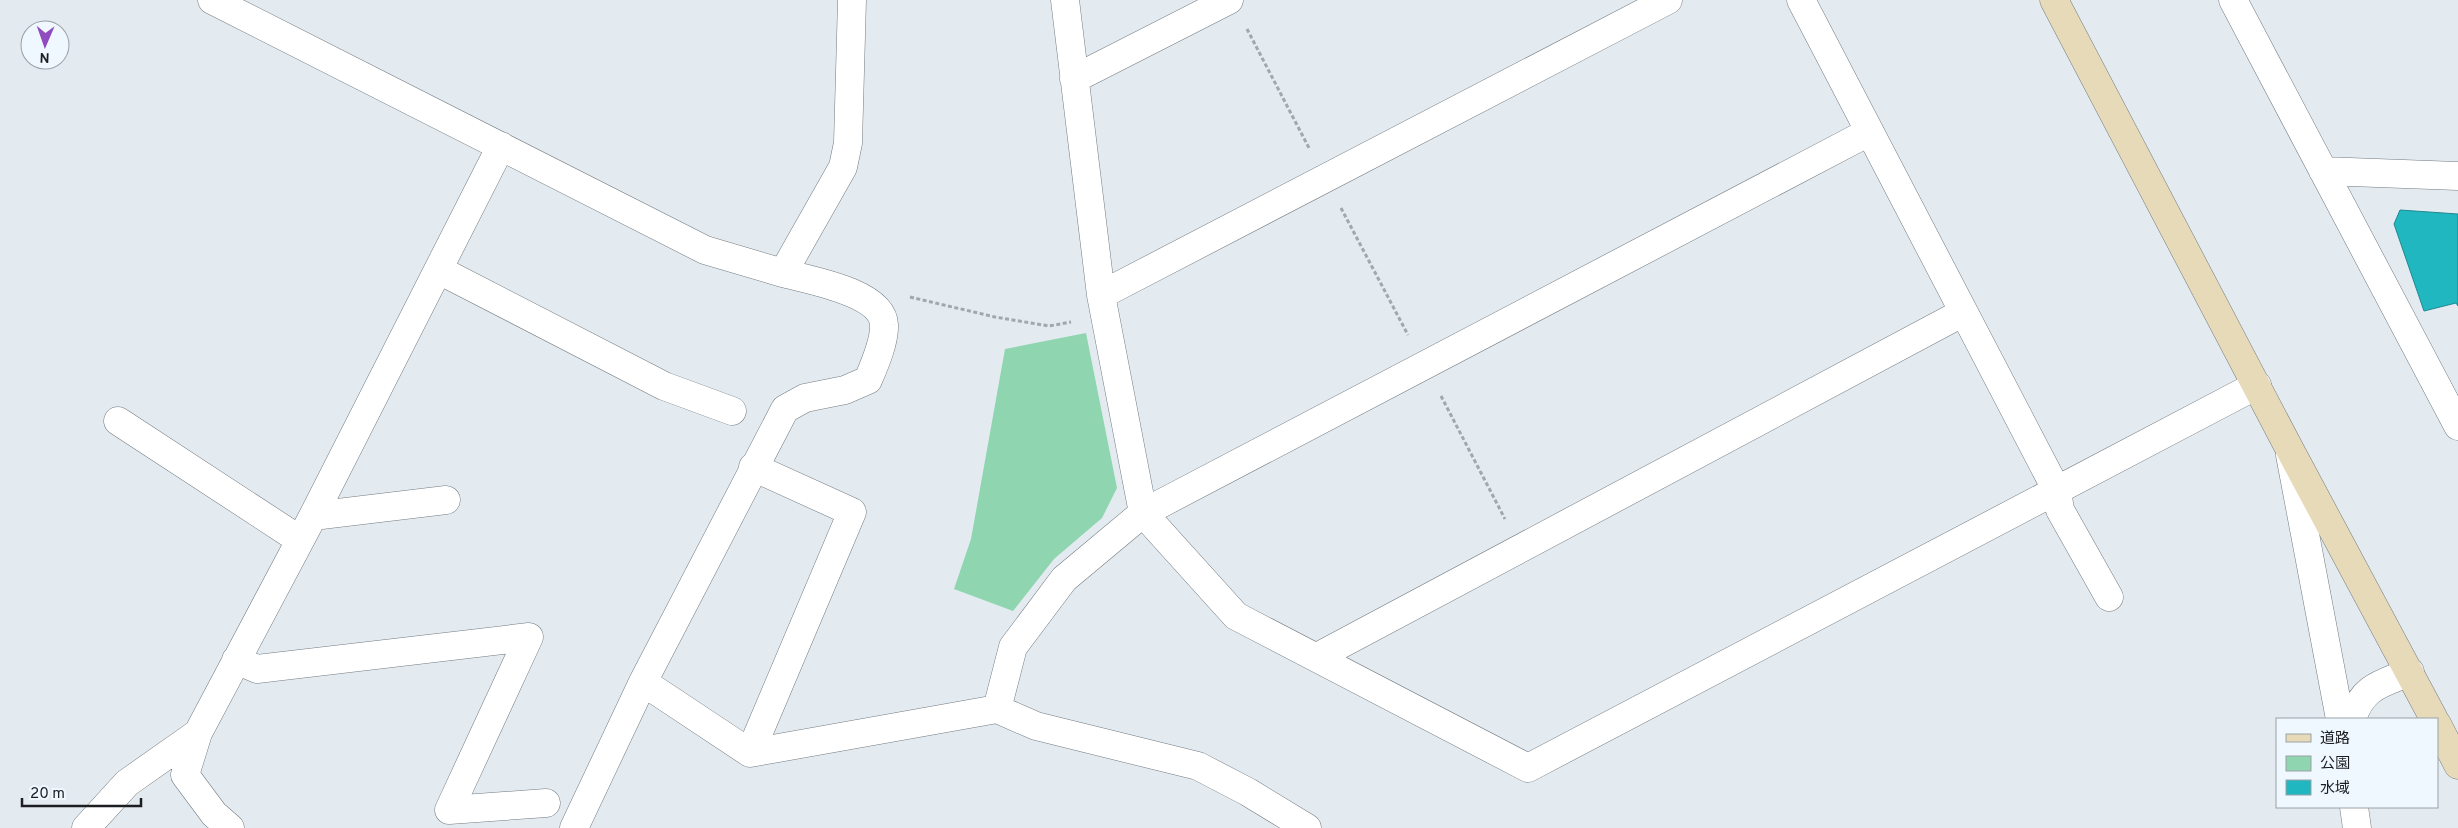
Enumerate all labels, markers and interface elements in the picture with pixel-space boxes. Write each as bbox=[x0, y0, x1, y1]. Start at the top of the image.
north arrow bbox=[20, 20, 70, 70]
text: N bbox=[39, 48, 50, 65]
legend bbox=[2276, 718, 2438, 808]
text: 道路 bbox=[2320, 730, 2350, 749]
text: 公園 bbox=[2320, 755, 2350, 774]
scale bar bbox=[22, 776, 141, 808]
text: 水域 bbox=[2320, 780, 2350, 799]
text: 20 m bbox=[30, 785, 65, 804]

